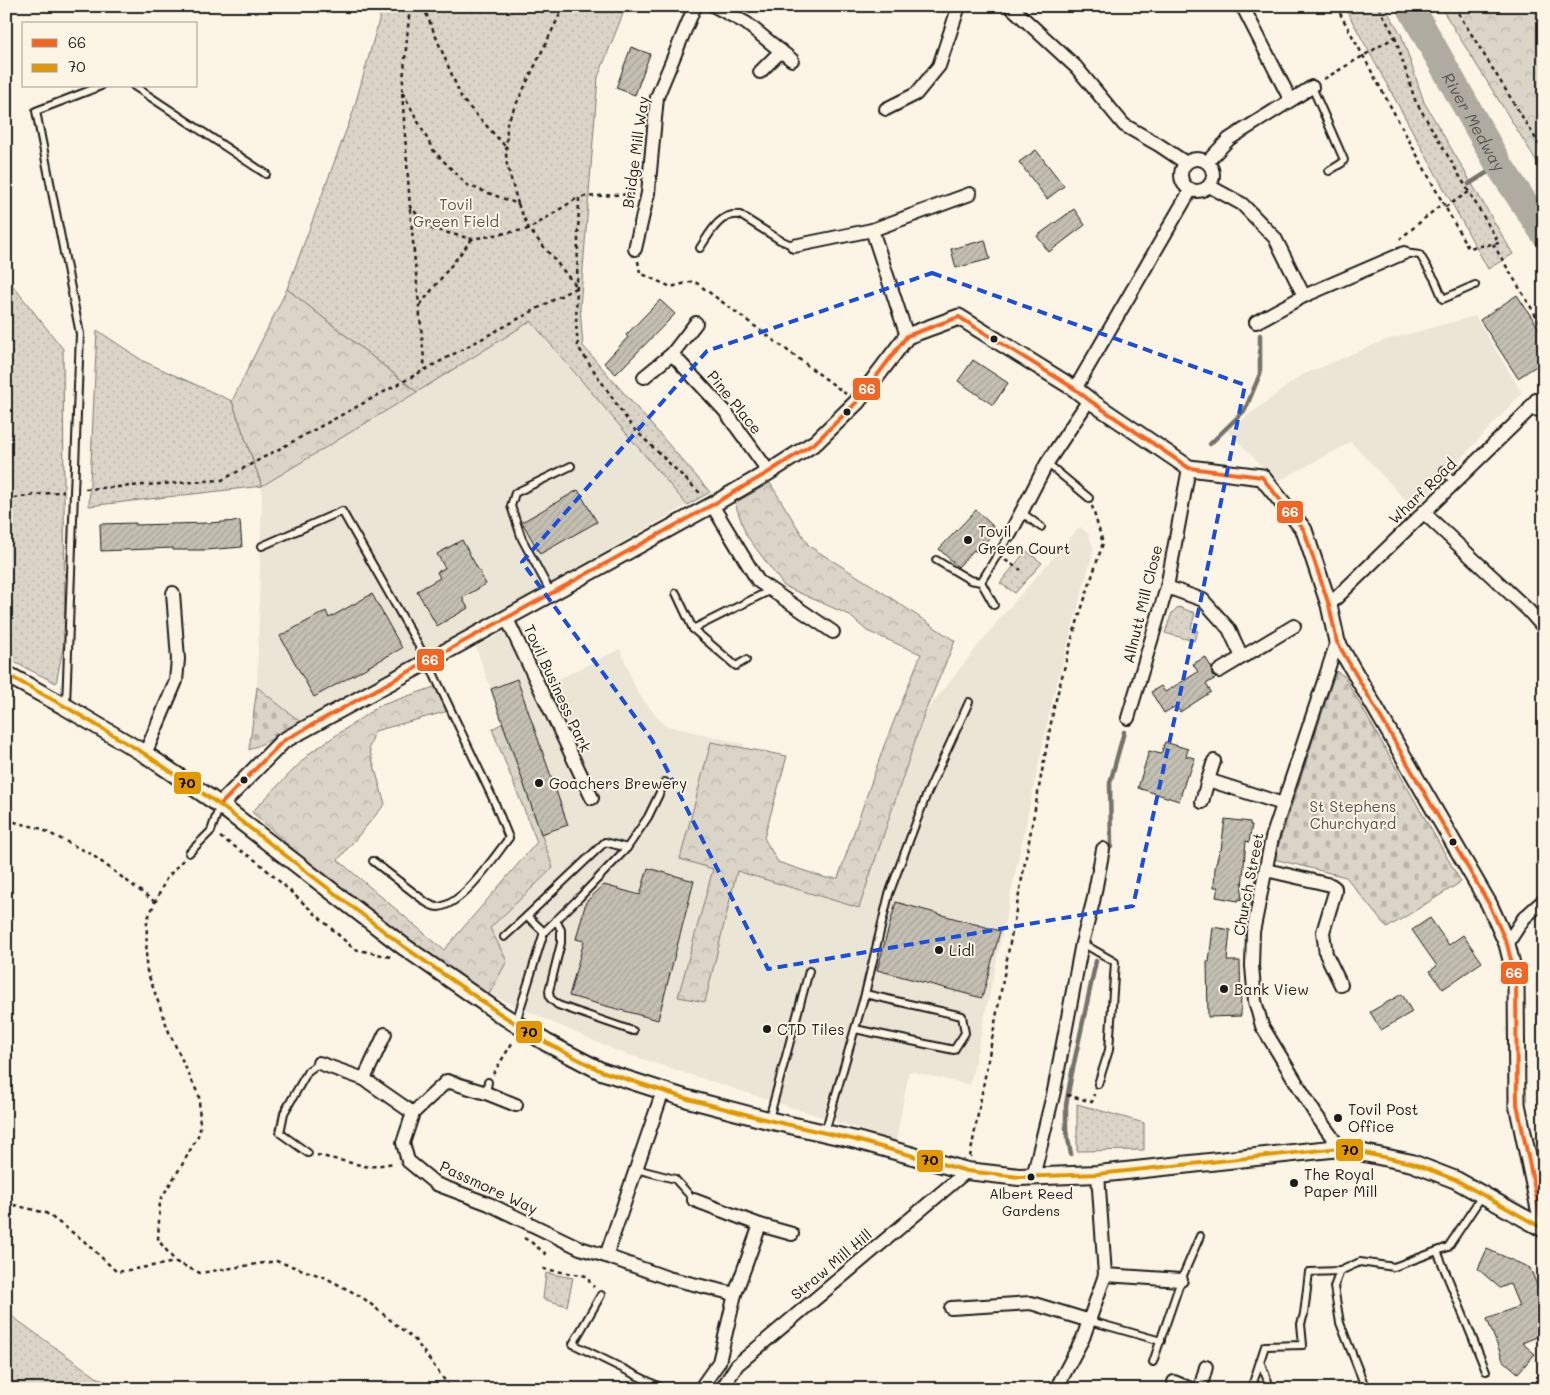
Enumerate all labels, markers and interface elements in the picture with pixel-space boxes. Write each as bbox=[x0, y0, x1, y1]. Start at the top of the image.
legend bbox=[22, 22, 198, 88]
text: 66 bbox=[68, 32, 86, 52]
text: 70 bbox=[68, 56, 86, 76]
water label: River Medway bbox=[1438, 68, 1511, 175]
street label: Bridge Mill Way bbox=[617, 95, 653, 209]
park label: Tovil Green Field bbox=[413, 194, 499, 231]
unlabelled marker bbox=[989, 334, 999, 344]
street label: Pine Place bbox=[703, 366, 767, 438]
line badge: 66 bbox=[852, 377, 881, 401]
text: 66 bbox=[859, 379, 875, 398]
unlabelled marker bbox=[842, 407, 852, 417]
street label: Wharf Road bbox=[1384, 454, 1460, 528]
line badge: 66 bbox=[1276, 500, 1304, 524]
text: 66 bbox=[1282, 502, 1298, 521]
place label: Tovil Green Court bbox=[978, 521, 1070, 558]
marker: Tovil Green Court bbox=[962, 534, 974, 546]
street label: Allnutt Mill Close bbox=[1118, 543, 1166, 665]
street label: Tovil Business Park bbox=[520, 621, 596, 755]
line badge: 66 bbox=[416, 648, 445, 672]
text: 66 bbox=[422, 650, 438, 669]
line badge: 70 bbox=[173, 771, 202, 795]
text: 70 bbox=[179, 773, 195, 792]
place label: Goachers Brewery bbox=[549, 773, 687, 793]
unlabelled marker bbox=[239, 775, 249, 785]
marker: Goachers Brewery bbox=[533, 777, 545, 789]
park label: St Stephens Churchyard bbox=[1310, 796, 1396, 833]
street label: Church Street bbox=[1228, 831, 1268, 937]
unlabelled marker bbox=[1448, 837, 1458, 847]
place label: Lidl bbox=[949, 940, 975, 960]
marker: Lidl bbox=[933, 944, 945, 956]
line badge: 66 bbox=[1500, 961, 1529, 985]
text: 66 bbox=[1506, 963, 1522, 982]
place label: Bank View bbox=[1234, 979, 1309, 999]
marker: Bank View bbox=[1218, 983, 1230, 995]
place label: CTD Tiles bbox=[777, 1019, 844, 1039]
line badge: 70 bbox=[515, 1020, 543, 1044]
text: 70 bbox=[521, 1022, 537, 1041]
marker: CTD Tiles bbox=[761, 1023, 773, 1035]
place label: Tovil Post Office bbox=[1348, 1099, 1418, 1136]
marker: Tovil Post Office bbox=[1332, 1112, 1344, 1124]
line badge: 70 bbox=[1335, 1138, 1364, 1162]
text: 70 bbox=[1342, 1140, 1358, 1159]
line badge: 70 bbox=[916, 1149, 944, 1173]
text: 70 bbox=[922, 1150, 938, 1169]
street label: Passmore Way bbox=[437, 1156, 541, 1219]
place label: The Royal Paper Mill bbox=[1304, 1164, 1377, 1201]
marker: Albert Reed Gardens bbox=[1026, 1172, 1036, 1182]
marker: The Royal Paper Mill bbox=[1288, 1177, 1300, 1189]
place label: Albert Reed Gardens bbox=[989, 1184, 1073, 1220]
street label: Straw Mill Hill bbox=[786, 1224, 876, 1304]

